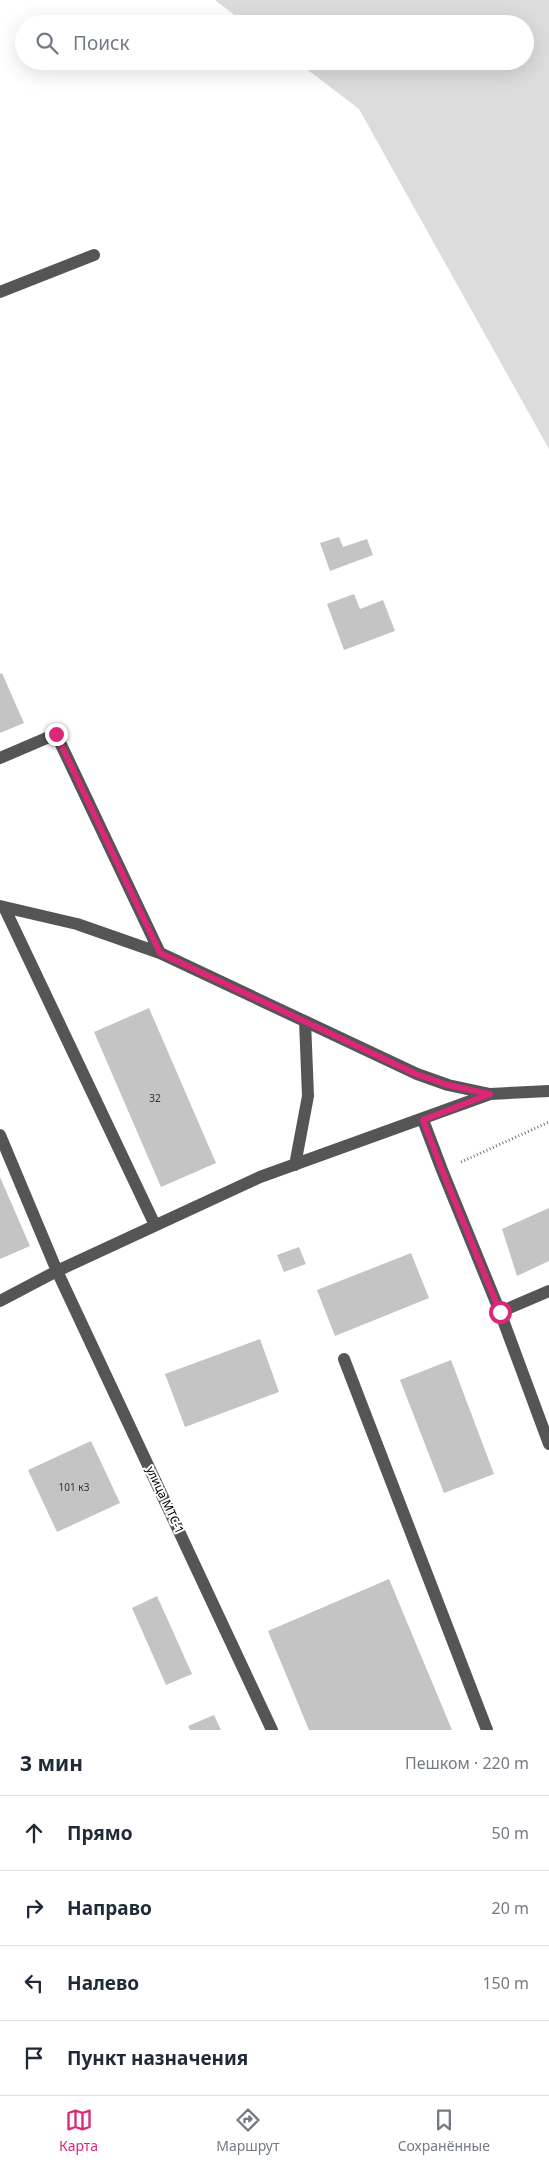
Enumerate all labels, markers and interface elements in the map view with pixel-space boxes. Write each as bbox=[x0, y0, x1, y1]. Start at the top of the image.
search box bbox=[15, 15, 534, 70]
icon: search bbox=[33, 29, 61, 57]
text: Поиск bbox=[73, 30, 129, 56]
route end bbox=[45, 723, 68, 746]
house number: 32 bbox=[149, 1091, 161, 1105]
route start bbox=[489, 1301, 512, 1324]
street label: улица МТС-1 bbox=[142, 1463, 189, 1536]
house number: 101 к3 bbox=[59, 1480, 90, 1494]
text: 3 мин bbox=[20, 1749, 83, 1777]
text: Пешком · 220 m bbox=[405, 1752, 529, 1774]
icon: ahead bbox=[20, 1819, 48, 1847]
text: Прямо bbox=[67, 1820, 133, 1846]
text: 50 m bbox=[492, 1822, 529, 1844]
icon: right bbox=[20, 1894, 48, 1922]
text: Направо bbox=[67, 1895, 152, 1921]
text: 20 m bbox=[492, 1897, 529, 1919]
icon: left bbox=[20, 1969, 48, 1997]
text: Налево bbox=[67, 1970, 139, 1996]
text: 150 m bbox=[482, 1972, 529, 1994]
icon: arrive bbox=[20, 2044, 48, 2072]
text: Пункт назначения bbox=[67, 2045, 248, 2071]
tab: Карта bbox=[59, 2106, 98, 2155]
tab: Маршрут bbox=[216, 2106, 280, 2155]
tab: Сохранённые bbox=[398, 2106, 490, 2155]

